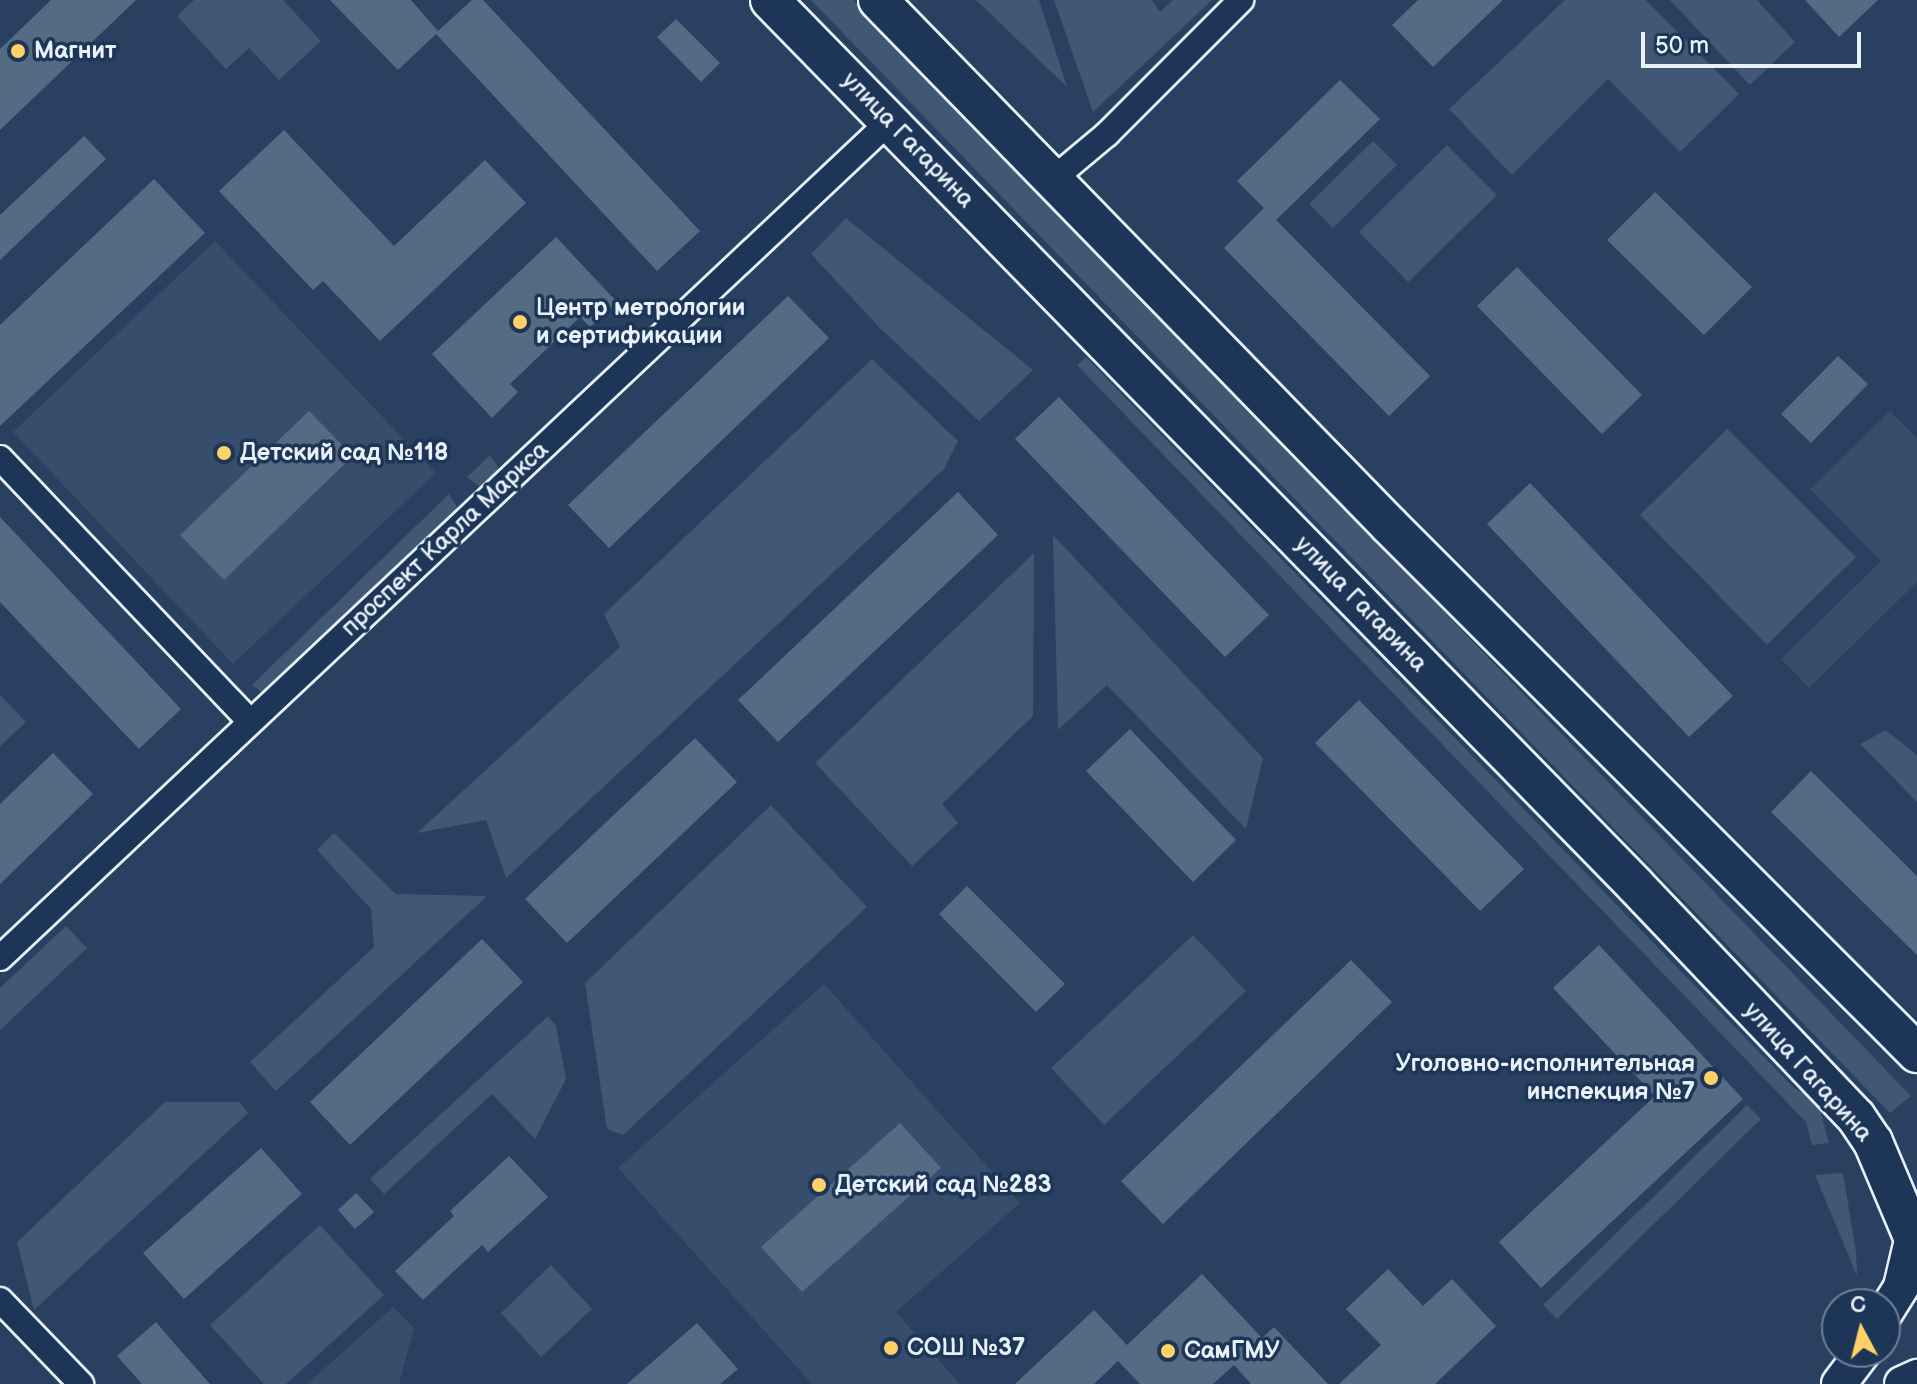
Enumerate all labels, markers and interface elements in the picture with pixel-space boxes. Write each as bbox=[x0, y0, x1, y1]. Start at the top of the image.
scale bar bbox=[1645, 16, 1865, 66]
text: 50 m bbox=[1655, 31, 1709, 60]
place label: Магнит bbox=[34, 37, 116, 65]
marker: Магнит bbox=[9, 42, 27, 60]
street label: улица Гагарина bbox=[836, 66, 980, 214]
place label: Центр метрологии и сертификации bbox=[536, 294, 745, 350]
marker: Центр метрологии и сертификации bbox=[511, 313, 529, 331]
street label: проспект Карла Маркса bbox=[335, 435, 555, 643]
place label: Детский сад №118 bbox=[240, 439, 448, 467]
marker: Детский сад №118 bbox=[215, 444, 233, 462]
street label: улица Гагарина bbox=[1289, 530, 1433, 678]
street label: улица Гагарина bbox=[1738, 996, 1878, 1148]
place label: Уголовно-исполнительная инспекция №7 bbox=[1396, 1050, 1695, 1106]
marker: Уголовно-исполнительная инспекция №7 bbox=[1702, 1069, 1720, 1087]
place label: Детский сад №283 bbox=[835, 1171, 1052, 1199]
marker: Детский сад №283 bbox=[810, 1176, 828, 1194]
north arrow bbox=[1821, 1288, 1901, 1368]
text: С bbox=[1849, 1291, 1867, 1320]
place label: СОШ №37 bbox=[907, 1334, 1025, 1362]
place label: СамГМУ bbox=[1184, 1337, 1280, 1365]
marker: СОШ №37 bbox=[882, 1339, 900, 1357]
marker: СамГМУ bbox=[1159, 1342, 1177, 1360]

